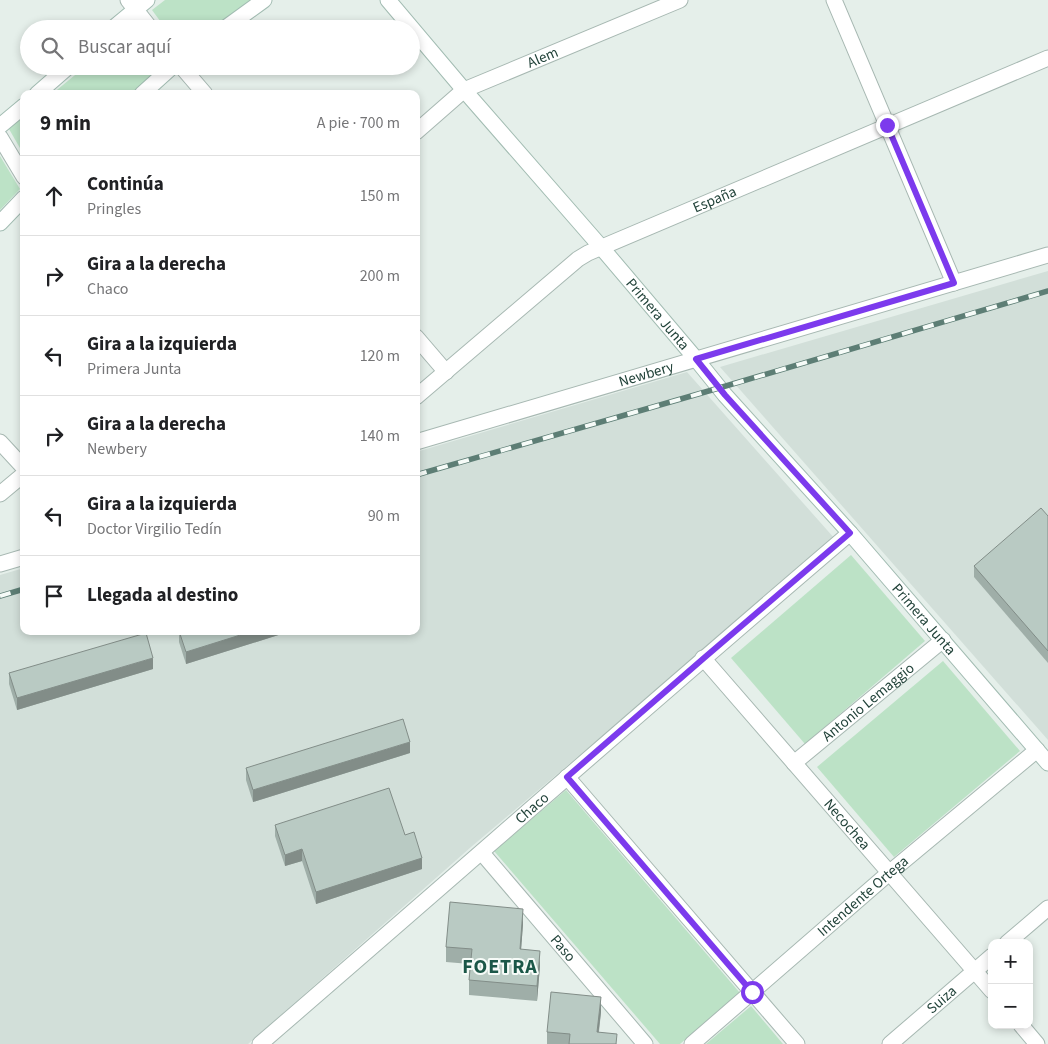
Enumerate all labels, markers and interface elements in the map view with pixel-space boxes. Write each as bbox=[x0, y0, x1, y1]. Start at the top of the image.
search box bbox=[20, 20, 420, 75]
icon: search bbox=[38, 34, 66, 62]
text: Buscar aquí bbox=[78, 34, 171, 61]
street label: Alem bbox=[524, 42, 562, 74]
text: 9 min bbox=[40, 108, 91, 138]
text: A pie · 700 m bbox=[317, 112, 400, 134]
route end bbox=[876, 114, 899, 137]
text: Continúa bbox=[87, 171, 164, 198]
street label: España bbox=[690, 181, 740, 218]
icon: ahead bbox=[40, 182, 68, 210]
text: 150 m bbox=[360, 185, 400, 207]
text: Pringles bbox=[87, 198, 141, 220]
text: Gira a la derecha bbox=[87, 251, 226, 278]
icon: right bbox=[40, 262, 68, 290]
text: 200 m bbox=[360, 265, 400, 287]
street label: Primera Junta bbox=[621, 274, 694, 355]
text: Chaco bbox=[87, 278, 129, 300]
text: Gira a la izquierda bbox=[87, 331, 237, 358]
icon: left bbox=[40, 342, 68, 370]
text: 120 m bbox=[360, 345, 400, 367]
street label: Newbery bbox=[616, 356, 676, 392]
text: Primera Junta bbox=[87, 358, 181, 380]
text: Gira a la derecha bbox=[87, 411, 226, 438]
icon: right bbox=[40, 422, 68, 450]
text: 140 m bbox=[360, 425, 400, 447]
text: Newbery bbox=[87, 438, 147, 460]
text: Gira a la izquierda bbox=[87, 491, 237, 518]
icon: left bbox=[40, 502, 68, 530]
text: 90 m bbox=[368, 505, 400, 527]
text: Doctor Virgilio Tedín bbox=[87, 518, 222, 540]
street label: Primera Junta bbox=[887, 579, 961, 660]
icon: arrive bbox=[40, 582, 68, 610]
text: Llegada al destino bbox=[87, 582, 238, 609]
street label: Antonio Lemaggio bbox=[818, 658, 919, 747]
street label: Chaco bbox=[511, 788, 554, 829]
street label: Necochea bbox=[819, 794, 875, 855]
street label: Intendente Ortega bbox=[813, 851, 913, 942]
street label: Paso bbox=[545, 930, 580, 967]
map controls bbox=[988, 939, 1033, 1029]
button: + bbox=[988, 939, 1033, 984]
district label: FOETRA bbox=[462, 953, 538, 981]
route start bbox=[741, 981, 764, 1004]
street label: Suiza bbox=[922, 981, 961, 1019]
button: − bbox=[988, 984, 1033, 1029]

